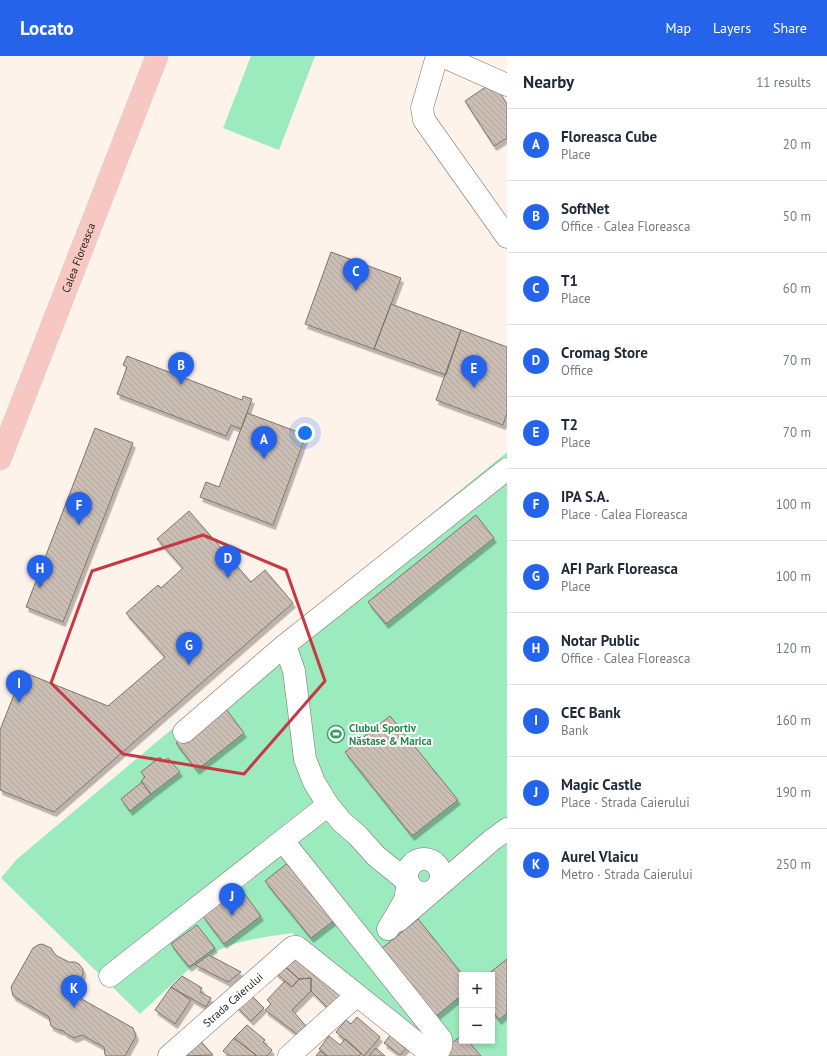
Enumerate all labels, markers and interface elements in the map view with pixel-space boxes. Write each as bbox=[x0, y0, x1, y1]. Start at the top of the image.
text: Locato bbox=[20, 16, 74, 40]
text: Map bbox=[665, 19, 691, 37]
text: Layers bbox=[713, 19, 751, 37]
text: Share bbox=[773, 19, 807, 37]
text: Nearby bbox=[523, 71, 574, 93]
text: 11 results bbox=[756, 74, 811, 91]
text: Floreasca Cube bbox=[561, 127, 657, 146]
text: A bbox=[532, 136, 540, 153]
text: 20 m bbox=[783, 136, 811, 153]
text: Place bbox=[561, 146, 591, 163]
text: SoftNet bbox=[561, 199, 609, 218]
text: B bbox=[532, 208, 540, 225]
text: 50 m bbox=[783, 208, 811, 225]
text: Office · Calea Floreasca bbox=[561, 218, 690, 235]
street label: Calea Floreasca bbox=[59, 221, 98, 295]
pin: C bbox=[343, 258, 369, 291]
text: T1 bbox=[561, 271, 578, 290]
text: C bbox=[532, 280, 540, 297]
text: 60 m bbox=[783, 280, 811, 297]
text: Place bbox=[561, 290, 591, 307]
text: Cromag Store bbox=[561, 343, 648, 362]
pin: B bbox=[168, 352, 194, 385]
text: D bbox=[532, 352, 540, 369]
text: 70 m bbox=[783, 352, 811, 369]
pin: E bbox=[461, 355, 487, 388]
text: Office bbox=[561, 362, 593, 379]
text: T2 bbox=[561, 415, 578, 434]
your location bbox=[295, 423, 315, 443]
text: E bbox=[533, 424, 539, 441]
text: 70 m bbox=[783, 424, 811, 441]
pin: A bbox=[251, 426, 277, 459]
text: Place bbox=[561, 434, 591, 451]
text: IPA S.A. bbox=[561, 487, 610, 506]
pin: F bbox=[66, 492, 92, 525]
text: F bbox=[533, 496, 539, 513]
text: 100 m bbox=[776, 496, 811, 513]
text: Place · Calea Floreasca bbox=[561, 506, 688, 523]
pin: D bbox=[215, 545, 241, 578]
pin: H bbox=[27, 555, 53, 588]
text: AFI Park Floreasca bbox=[561, 559, 678, 578]
text: G bbox=[532, 568, 540, 585]
text: 100 m bbox=[776, 568, 811, 585]
text: Place bbox=[561, 578, 591, 595]
text: Notar Public bbox=[561, 631, 640, 650]
pin: G bbox=[176, 632, 202, 665]
text: H bbox=[532, 640, 540, 657]
text: 120 m bbox=[776, 640, 811, 657]
text: Office · Calea Floreasca bbox=[561, 650, 690, 667]
pin: I bbox=[6, 670, 32, 703]
text: CEC Bank bbox=[561, 703, 621, 722]
text: I bbox=[534, 712, 538, 729]
text: 160 m bbox=[776, 712, 811, 729]
place label: Clubul Sportiv Năstase & Marica bbox=[349, 721, 432, 748]
text: Bank bbox=[561, 722, 588, 739]
sports icon: Clubul Sportiv Năstase & Marica bbox=[326, 724, 346, 744]
text: Magic Castle bbox=[561, 775, 642, 794]
text: J bbox=[534, 784, 538, 801]
text: 190 m bbox=[776, 784, 811, 801]
text: Place · Strada Caierului bbox=[561, 794, 690, 811]
text: Aurel Vlaicu bbox=[561, 847, 638, 866]
text: K bbox=[532, 856, 540, 873]
text: 250 m bbox=[776, 856, 811, 873]
text: Metro · Strada Caierului bbox=[561, 866, 693, 883]
pin: J bbox=[219, 883, 245, 916]
street label: Strada Caierului bbox=[200, 970, 266, 1030]
map controls bbox=[459, 972, 495, 1044]
button: + bbox=[459, 972, 495, 1008]
pin: K bbox=[61, 975, 87, 1008]
button: − bbox=[459, 1008, 495, 1044]

